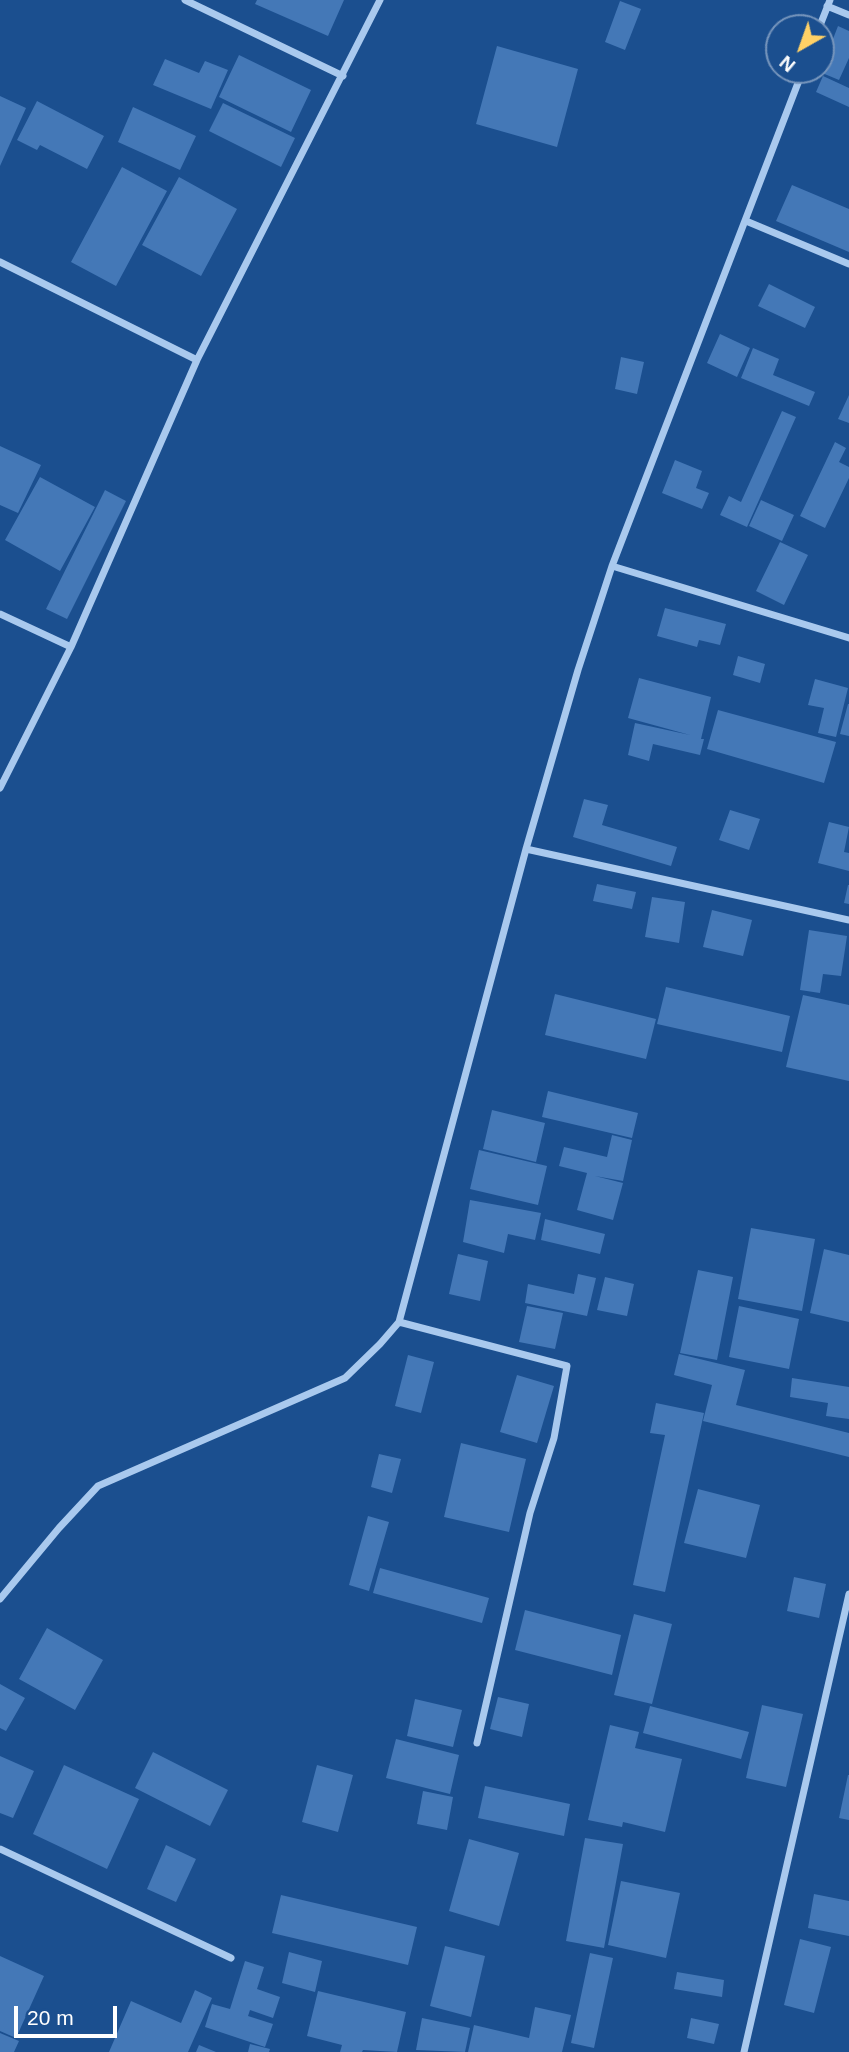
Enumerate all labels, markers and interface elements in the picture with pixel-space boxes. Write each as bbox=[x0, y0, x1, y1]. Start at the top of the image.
north arrow bbox=[765, 14, 835, 84]
text: N bbox=[775, 51, 799, 76]
scale bar bbox=[18, 1993, 121, 2037]
text: 20 m bbox=[27, 2006, 74, 2029]

